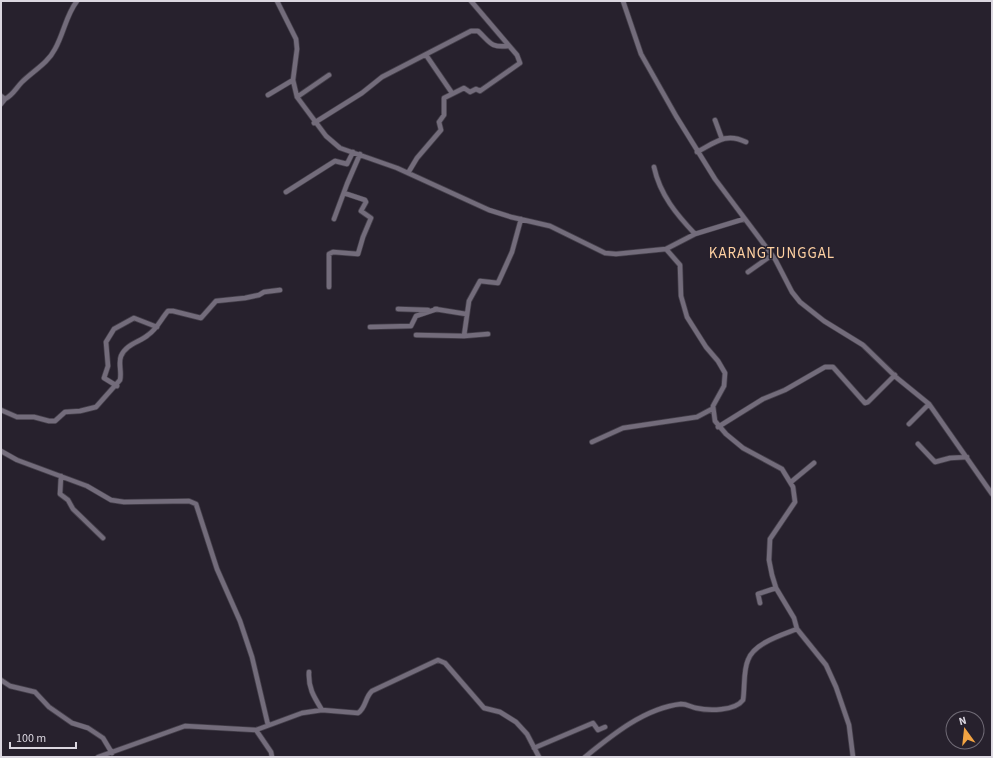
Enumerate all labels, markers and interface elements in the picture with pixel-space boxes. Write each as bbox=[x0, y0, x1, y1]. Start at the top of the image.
district label: KARANGTUNGGAL bbox=[709, 243, 835, 264]
north arrow bbox=[945, 710, 985, 750]
text: N bbox=[957, 713, 968, 729]
scale bar bbox=[10, 724, 76, 750]
text: 100 m bbox=[16, 730, 46, 747]

